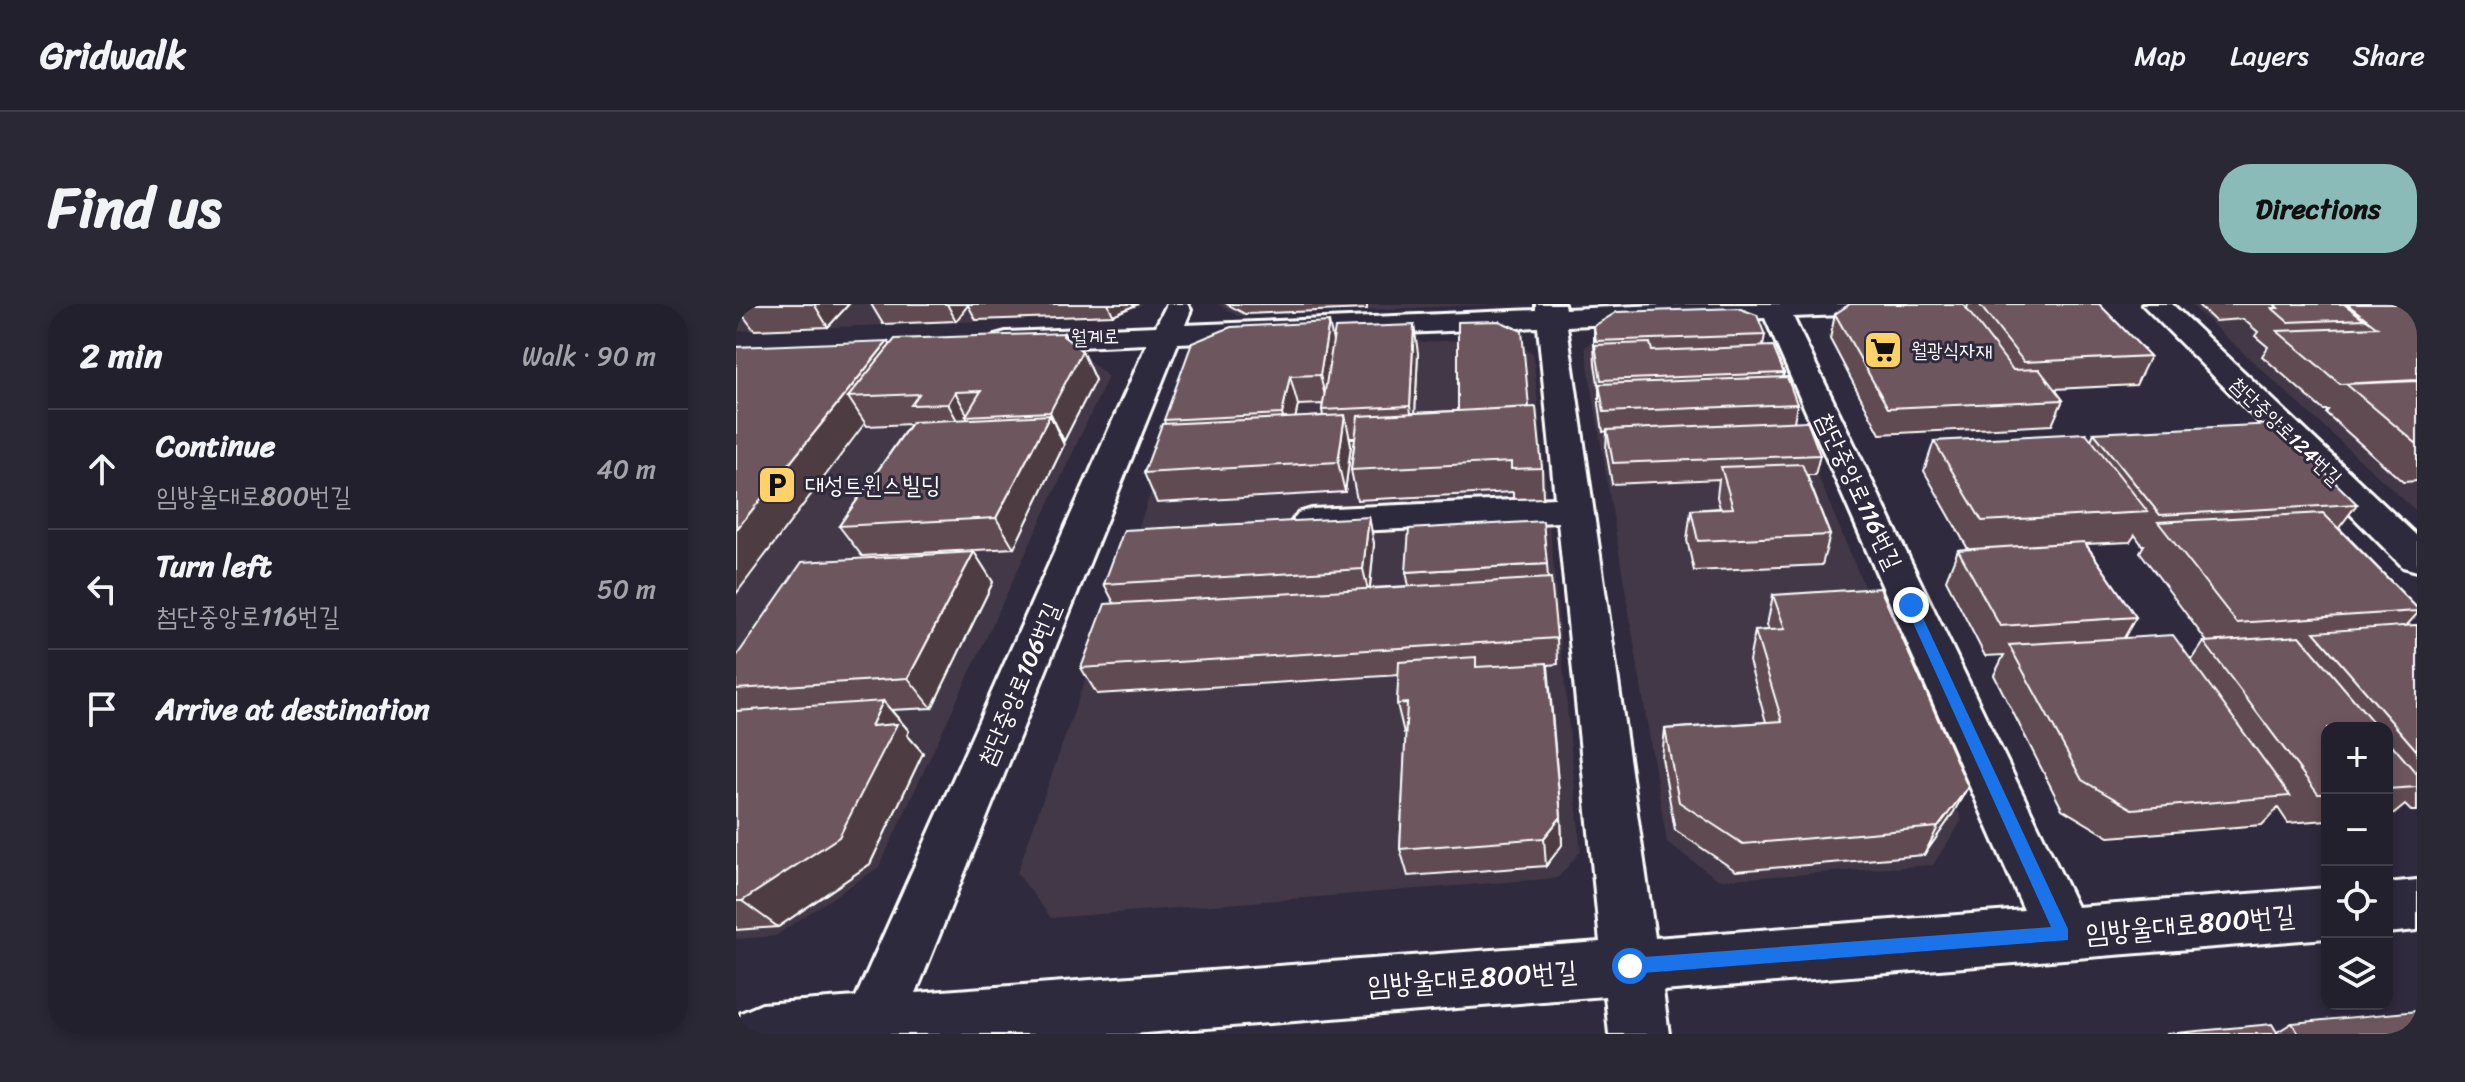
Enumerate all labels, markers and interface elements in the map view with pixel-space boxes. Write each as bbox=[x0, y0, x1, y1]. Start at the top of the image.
text: Gridwalk bbox=[40, 22, 186, 89]
text: Map bbox=[2134, 31, 2186, 80]
text: Layers bbox=[2230, 31, 2309, 80]
text: Share bbox=[2353, 31, 2425, 80]
text: Find us bbox=[48, 159, 221, 258]
button: Directions bbox=[2219, 164, 2417, 253]
street label: 월계로 bbox=[1070, 319, 1120, 355]
text: 2 min bbox=[80, 326, 162, 386]
supermarket icon: 월광식자재 bbox=[1862, 329, 1904, 371]
text: Walk · 90 m bbox=[522, 333, 656, 379]
place label: 월광식자재 bbox=[1911, 333, 1991, 368]
street label: 첨단중앙로124번길 bbox=[2222, 368, 2350, 494]
street label: 첨단중앙로116번길 bbox=[1804, 405, 1914, 577]
text: Continue bbox=[156, 419, 275, 473]
text: 40 m bbox=[597, 446, 656, 492]
icon: ahead bbox=[80, 447, 124, 491]
parking icon: 대성트윈스빌딩 bbox=[756, 464, 798, 506]
place label: 대성트윈스빌딩 bbox=[805, 464, 940, 506]
text: 임방울대로800번길 bbox=[156, 473, 351, 519]
text: Turn left bbox=[156, 539, 272, 593]
text: 50 m bbox=[597, 566, 656, 612]
icon: left bbox=[80, 567, 124, 611]
route end bbox=[1893, 587, 1929, 623]
text: 첨단중앙로116번길 bbox=[156, 593, 340, 639]
street label: 첨단중앙로106번길 bbox=[966, 596, 1072, 772]
text: Arrive at destination bbox=[156, 682, 430, 736]
icon: arrive bbox=[80, 687, 124, 731]
map controls bbox=[2321, 722, 2393, 1010]
button: + bbox=[2321, 722, 2393, 794]
button: − bbox=[2321, 794, 2393, 866]
button: locate bbox=[2321, 866, 2393, 938]
street label: 임방울대로800번길 bbox=[2083, 890, 2297, 958]
button: layers bbox=[2321, 938, 2393, 1010]
street label: 임방울대로800번길 bbox=[1366, 946, 1578, 1010]
route start bbox=[1612, 948, 1648, 984]

